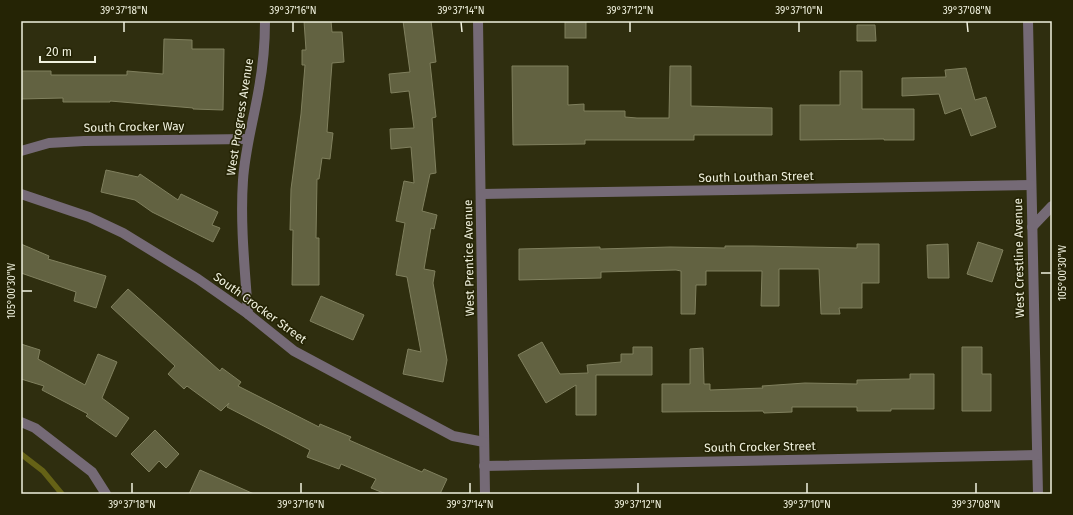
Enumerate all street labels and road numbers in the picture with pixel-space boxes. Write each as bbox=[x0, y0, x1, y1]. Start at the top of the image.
street label: West Progress Avenue bbox=[224, 57, 256, 177]
street label: South Crocker Way bbox=[83, 119, 185, 135]
street label: South Louthan Street bbox=[698, 169, 814, 185]
street label: West Crestline Avenue bbox=[1011, 198, 1027, 318]
street label: West Prentice Avenue bbox=[461, 199, 477, 317]
street label: South Crocker Street bbox=[211, 270, 310, 347]
street label: South Crocker Street bbox=[704, 439, 817, 455]

